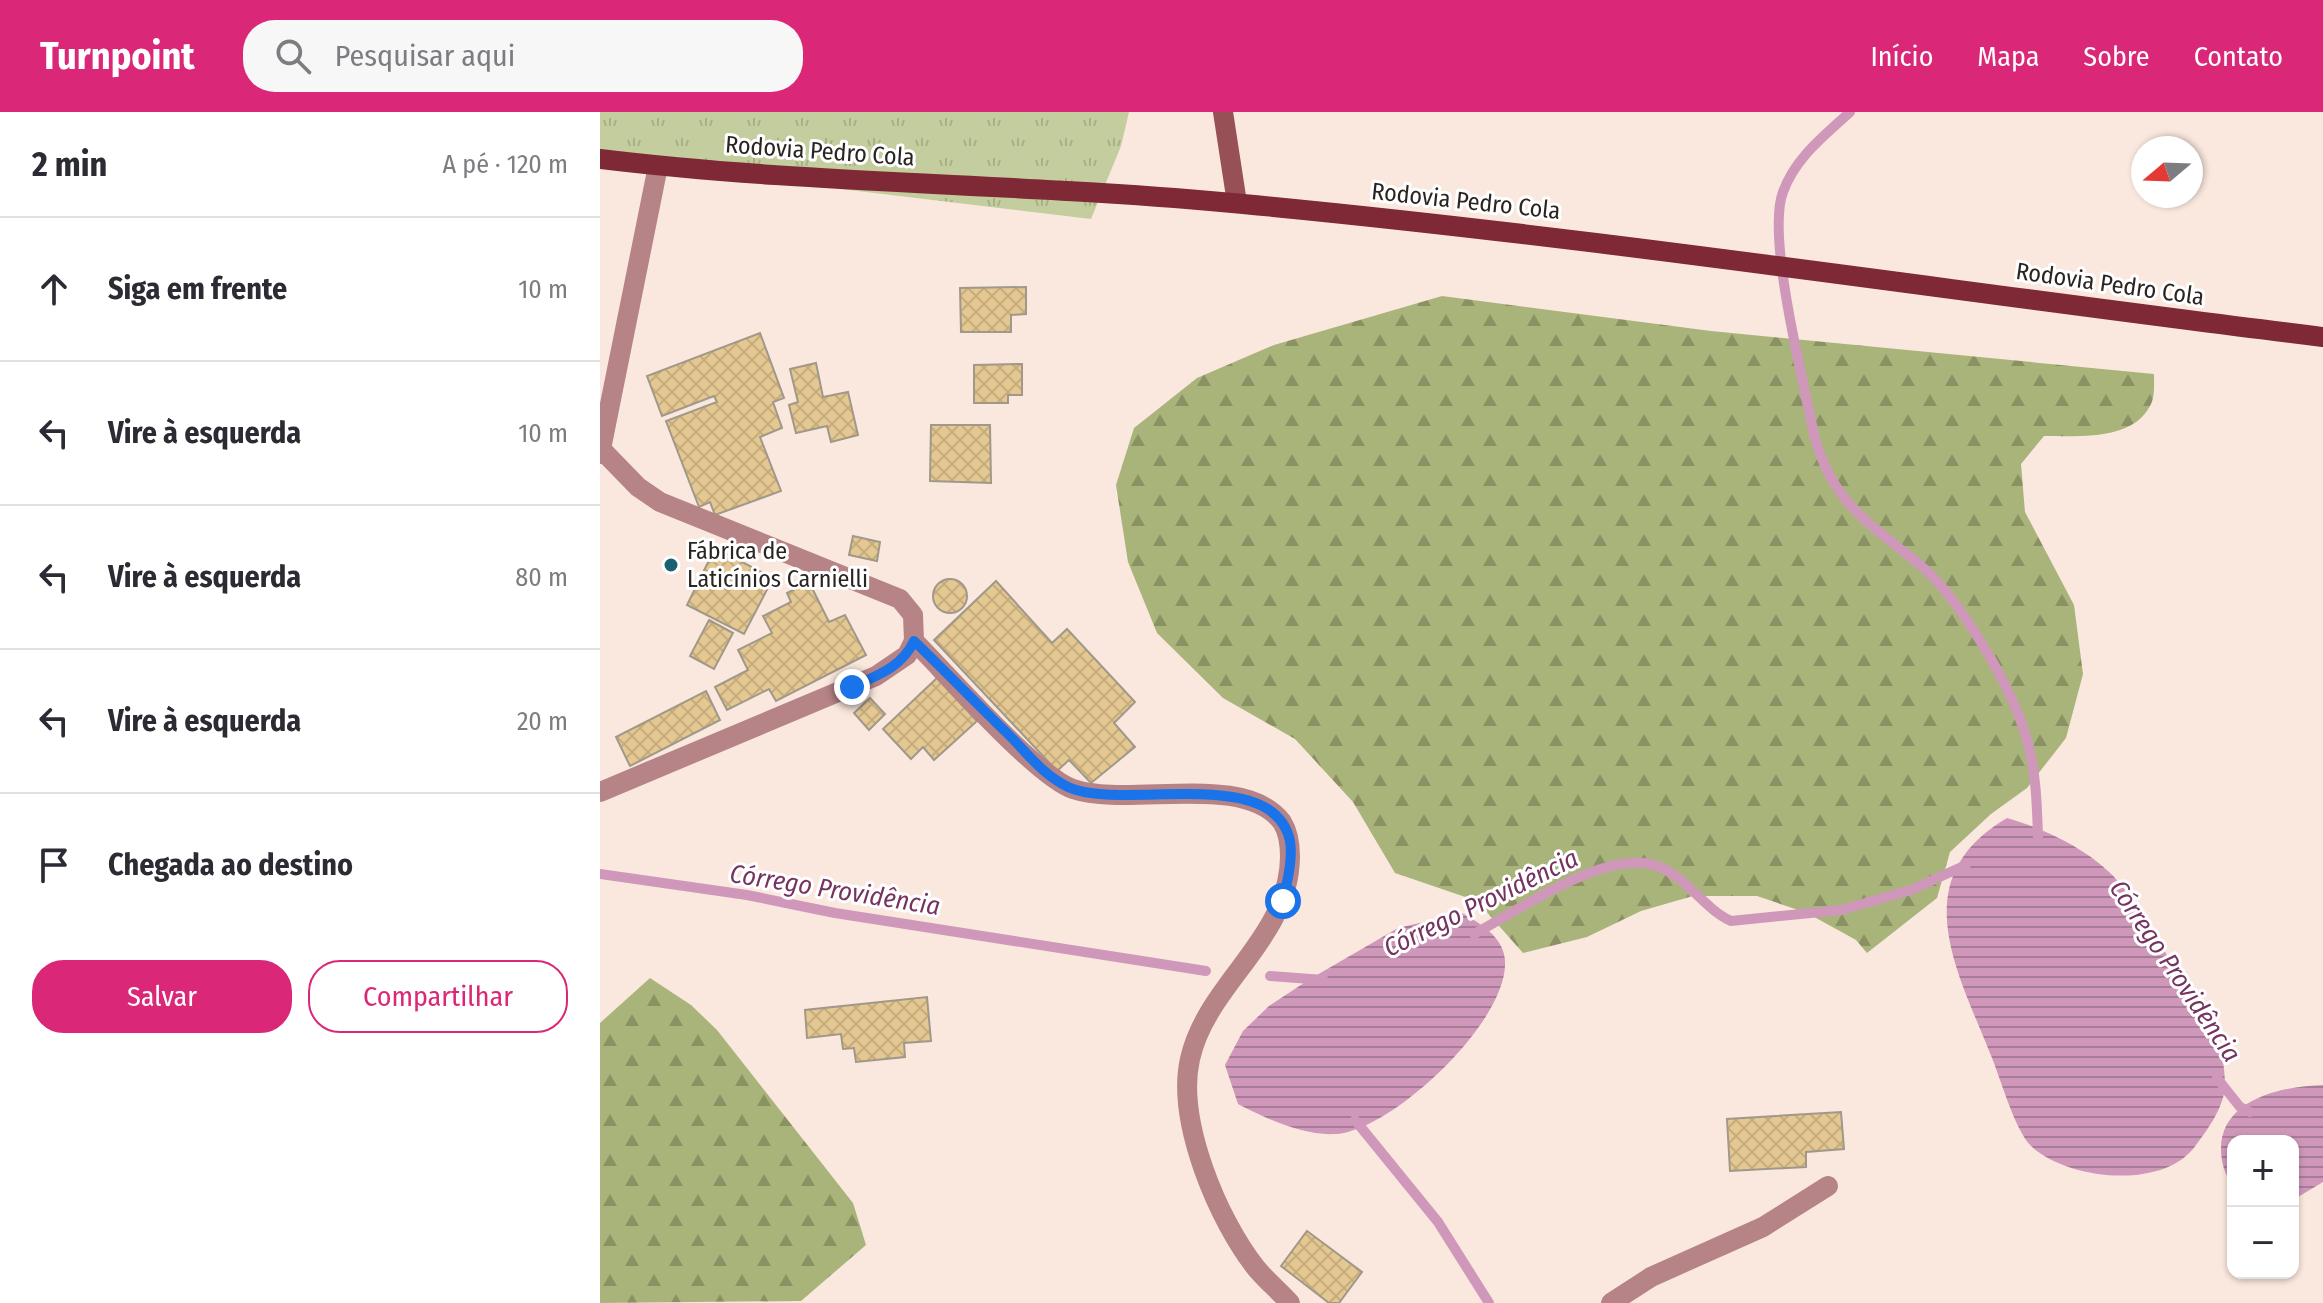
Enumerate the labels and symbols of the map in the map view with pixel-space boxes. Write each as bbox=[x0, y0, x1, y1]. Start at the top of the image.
street label: Rodovia Pedro Cola bbox=[724, 130, 916, 172]
north arrow bbox=[2131, 136, 2203, 208]
street label: Rodovia Pedro Cola bbox=[1370, 177, 1562, 225]
street label: Rodovia Pedro Cola bbox=[2014, 257, 2206, 311]
place label: Fábrica de Laticínios Carnielli bbox=[687, 537, 868, 593]
marker: Fábrica de Laticínios Carnielli bbox=[662, 556, 680, 574]
route end bbox=[834, 669, 870, 705]
water label: Córrego Providência bbox=[1379, 842, 1583, 964]
water label: Córrego Providência bbox=[728, 858, 942, 922]
water label: Córrego Providência bbox=[2103, 874, 2247, 1068]
route start bbox=[1265, 883, 1301, 919]

